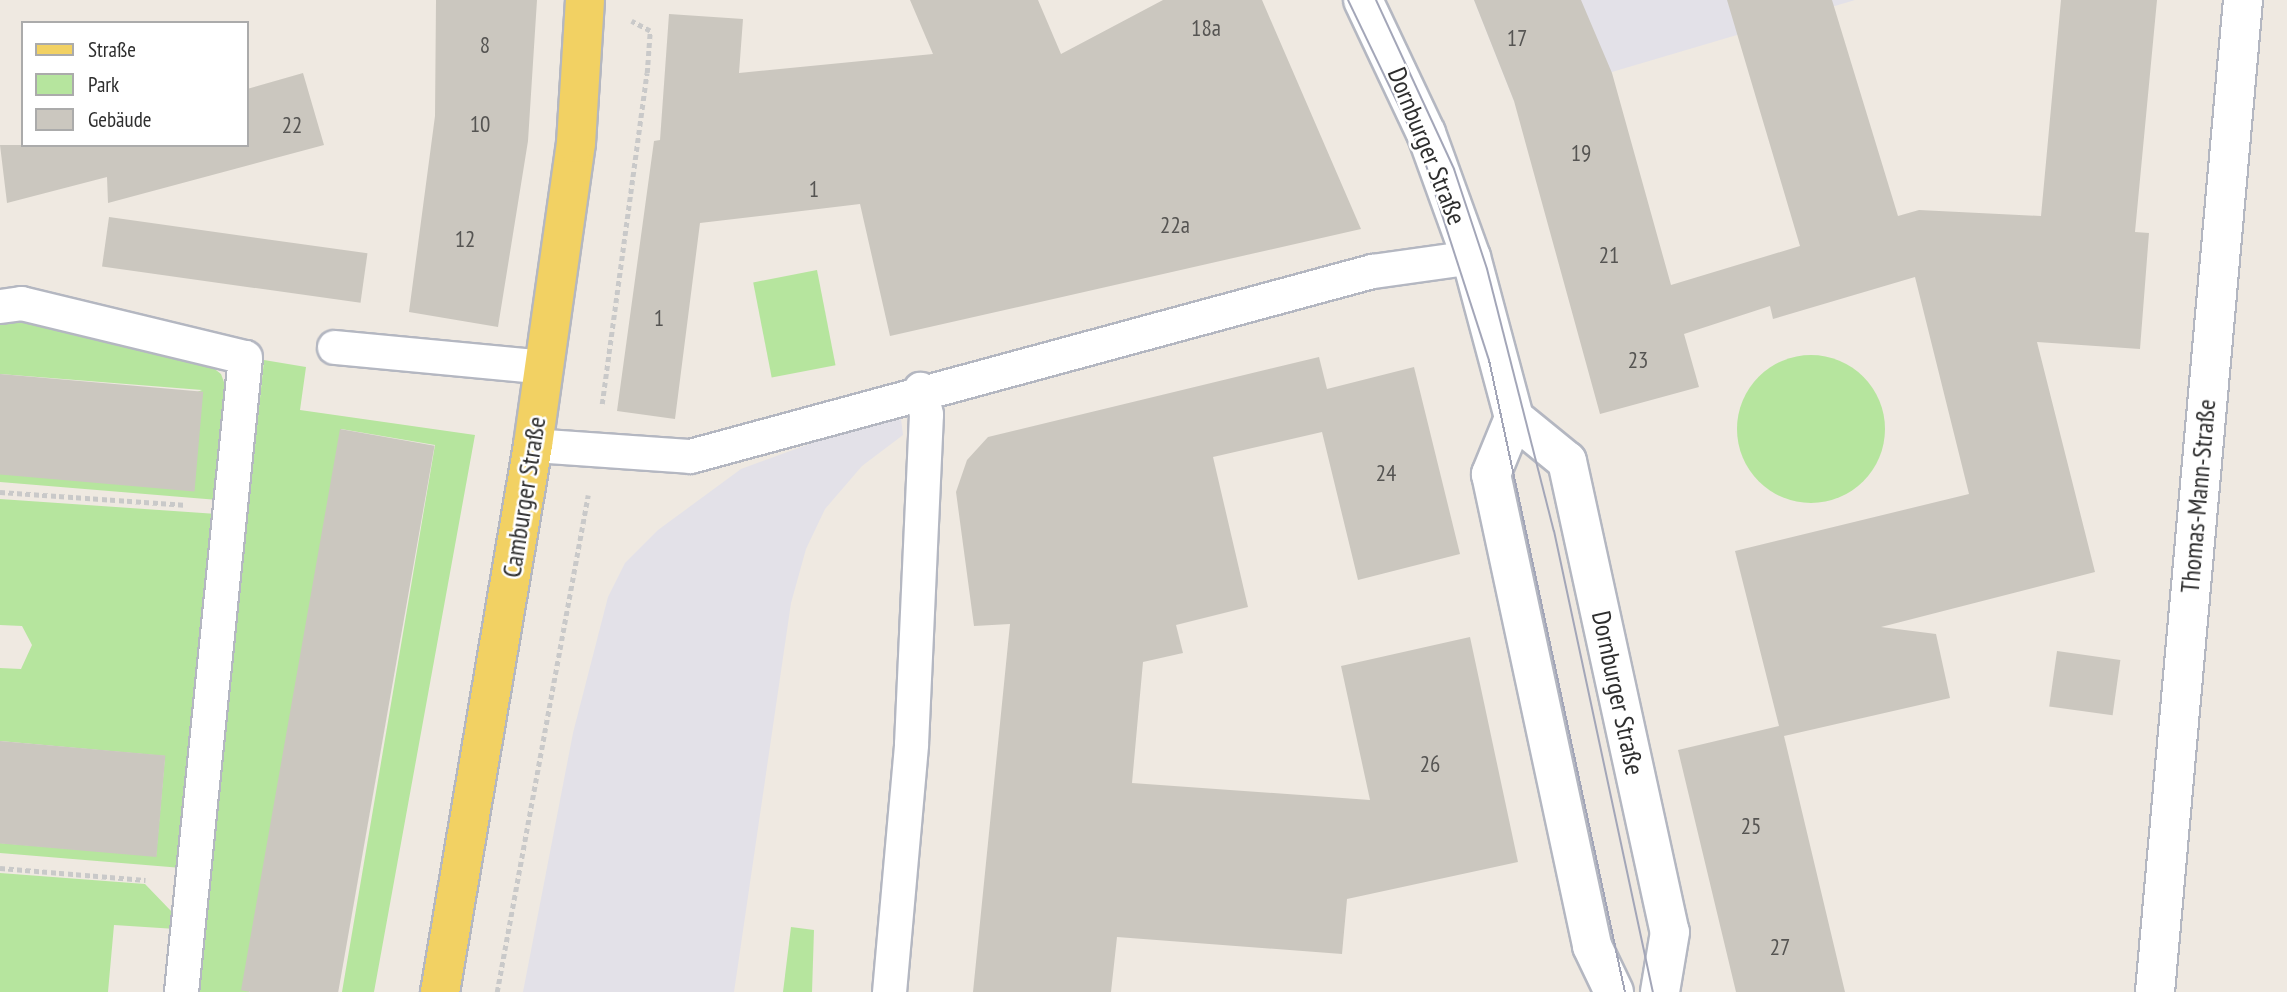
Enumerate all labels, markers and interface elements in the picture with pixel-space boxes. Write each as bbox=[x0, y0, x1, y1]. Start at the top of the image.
house number: 18a bbox=[1191, 14, 1221, 42]
legend bbox=[21, 21, 248, 147]
house number: 17 bbox=[1507, 24, 1527, 52]
house number: 8 bbox=[480, 31, 490, 59]
text: Straße bbox=[88, 36, 136, 63]
street label: Dornburger Straße bbox=[1381, 63, 1473, 229]
text: Park bbox=[88, 71, 119, 98]
text: Gebäude bbox=[88, 106, 151, 133]
house number: 10 bbox=[470, 110, 490, 138]
house number: 22 bbox=[282, 111, 302, 139]
house number: 19 bbox=[1571, 139, 1591, 167]
house number: 1 bbox=[809, 175, 819, 203]
house number: 22a bbox=[1160, 211, 1190, 239]
house number: 12 bbox=[455, 225, 475, 253]
house number: 21 bbox=[1599, 241, 1619, 269]
house number: 1 bbox=[654, 304, 664, 332]
house number: 23 bbox=[1628, 346, 1648, 374]
street label: Thomas-Mann-Straße bbox=[2174, 398, 2222, 594]
street label: Camburger Straße bbox=[496, 414, 552, 580]
house number: 24 bbox=[1376, 459, 1396, 487]
street label: Dornburger Straße bbox=[1585, 608, 1651, 778]
house number: 26 bbox=[1420, 750, 1440, 778]
house number: 25 bbox=[1741, 812, 1761, 840]
house number: 27 bbox=[1770, 933, 1790, 961]

